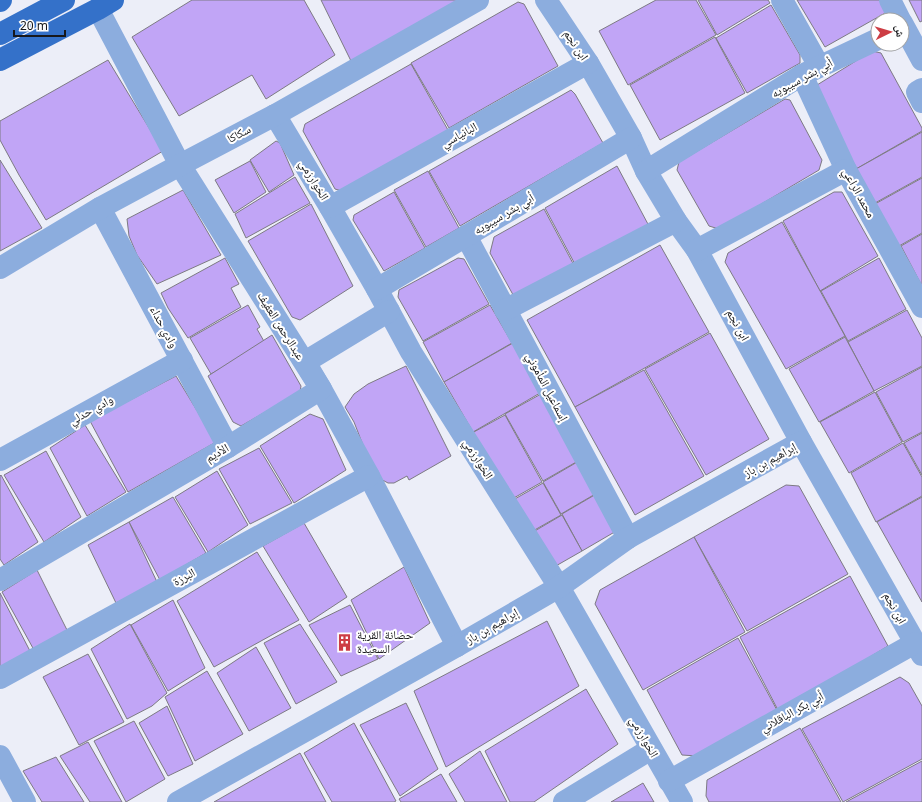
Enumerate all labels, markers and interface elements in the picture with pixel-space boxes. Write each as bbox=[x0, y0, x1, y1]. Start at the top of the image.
scale bar bbox=[14, 12, 65, 38]
north arrow bbox=[870, 12, 910, 52]
text: 20 m bbox=[20, 17, 48, 34]
text: ش bbox=[891, 25, 908, 38]
street label: ابن نجم bbox=[560, 26, 593, 64]
street label: أبي بشر سيبويه bbox=[768, 54, 837, 103]
street label: البانياسي bbox=[438, 118, 481, 153]
street label: سكاكا bbox=[224, 120, 254, 147]
street label: الخوارزمي bbox=[294, 156, 333, 205]
street label: محمد الراعي bbox=[837, 165, 880, 222]
street label: أبي بشر سيبويه bbox=[470, 189, 538, 240]
street label: عبدالرحمن العفيف bbox=[254, 288, 309, 363]
street label: وادي حداء bbox=[144, 303, 183, 352]
street label: ابن نجم bbox=[723, 306, 754, 344]
street label: إسماعيل المأموني bbox=[520, 349, 573, 425]
street label: وادي حدلي bbox=[66, 390, 117, 430]
street label: الخوارزمي bbox=[458, 435, 498, 483]
street label: إبراهيم بن باز bbox=[739, 438, 799, 482]
street label: الأديم bbox=[202, 439, 232, 466]
street label: البرزة bbox=[169, 563, 198, 590]
street label: ابن نجم bbox=[880, 589, 911, 627]
street label: إبراهيم بن باز bbox=[461, 604, 521, 648]
place label: حضانة القرية السعيدة bbox=[357, 626, 414, 657]
building icon: حضانة القرية السعيدة bbox=[334, 632, 354, 652]
street label: أبي بكر الباقلاني bbox=[757, 687, 828, 738]
street label: الخوارزمي bbox=[624, 713, 663, 762]

